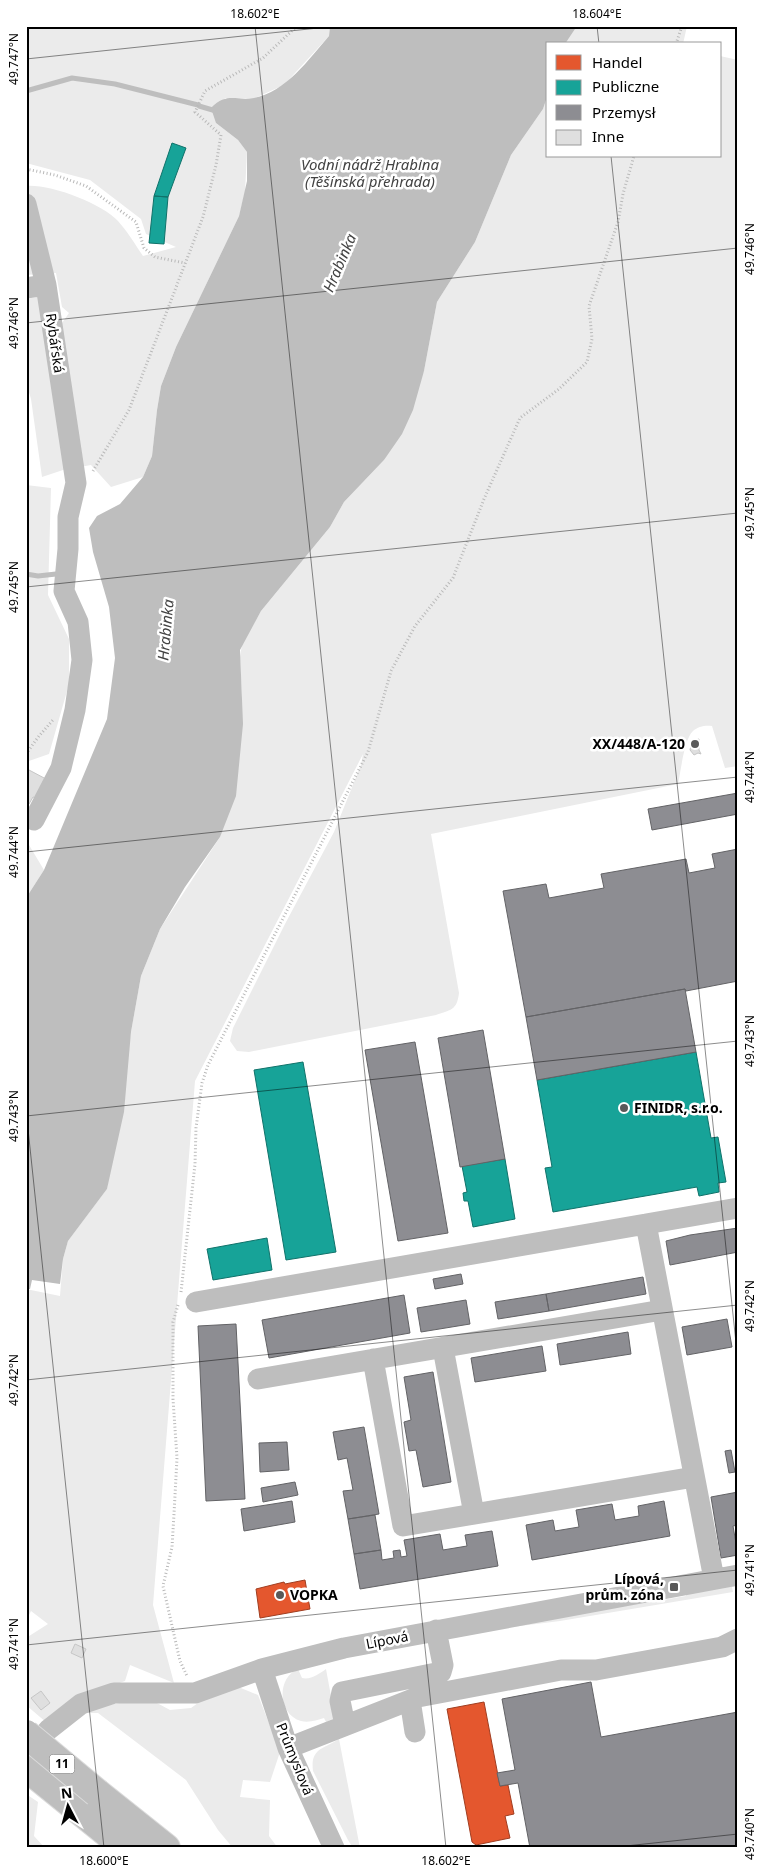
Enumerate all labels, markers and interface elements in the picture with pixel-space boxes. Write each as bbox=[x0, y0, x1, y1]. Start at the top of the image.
text: 18.602°E bbox=[230, 5, 280, 22]
text: 18.604°E bbox=[572, 5, 622, 22]
text: 49.747°N bbox=[5, 33, 22, 85]
legend bbox=[546, 42, 722, 158]
text: Handel bbox=[592, 52, 642, 72]
text: Publiczne bbox=[592, 76, 659, 96]
text: Przemysł bbox=[592, 102, 656, 122]
text: Inne bbox=[592, 126, 624, 146]
water label: Vodní nádrž Hrabina (Těšínská přehrada) bbox=[301, 154, 440, 191]
text: 49.746°N bbox=[741, 223, 758, 275]
water label: Hrabinka bbox=[318, 230, 361, 295]
text: 49.746°N bbox=[5, 297, 22, 349]
street label: Rybářská bbox=[42, 312, 69, 374]
text: 49.745°N bbox=[741, 487, 758, 539]
text: 49.745°N bbox=[5, 561, 22, 613]
water label: Hrabinka bbox=[152, 598, 178, 661]
place label: XX/448/A-120 bbox=[592, 734, 685, 753]
marker: XX/448/A-120 bbox=[689, 738, 701, 750]
text: 49.744°N bbox=[741, 751, 758, 803]
text: 49.744°N bbox=[5, 826, 22, 878]
text: 49.743°N bbox=[741, 1015, 758, 1067]
text: 49.743°N bbox=[5, 1090, 22, 1142]
place label: FINIDR, s.r.o. bbox=[634, 1098, 723, 1117]
marker: FINIDR, s.r.o. bbox=[618, 1102, 630, 1114]
text: 49.742°N bbox=[741, 1280, 758, 1332]
text: 49.742°N bbox=[5, 1354, 22, 1406]
text: 49.741°N bbox=[741, 1544, 758, 1596]
place label: Lípová, prům. zóna bbox=[585, 1569, 664, 1604]
marker: Lípová, prům. zóna bbox=[668, 1581, 680, 1593]
place label: VOPKA bbox=[290, 1585, 338, 1604]
marker: VOPKA bbox=[274, 1589, 286, 1601]
text: 49.741°N bbox=[5, 1618, 22, 1670]
street label: Lípová bbox=[364, 1626, 410, 1653]
street label: Průmyslová bbox=[272, 1720, 319, 1798]
road number: 11 bbox=[50, 1755, 74, 1774]
north arrow bbox=[42, 1782, 92, 1832]
text: N bbox=[60, 1783, 73, 1803]
text: 49.740°N bbox=[741, 1808, 758, 1860]
text: 18.600°E bbox=[79, 1852, 129, 1869]
text: 18.602°E bbox=[421, 1852, 471, 1869]

